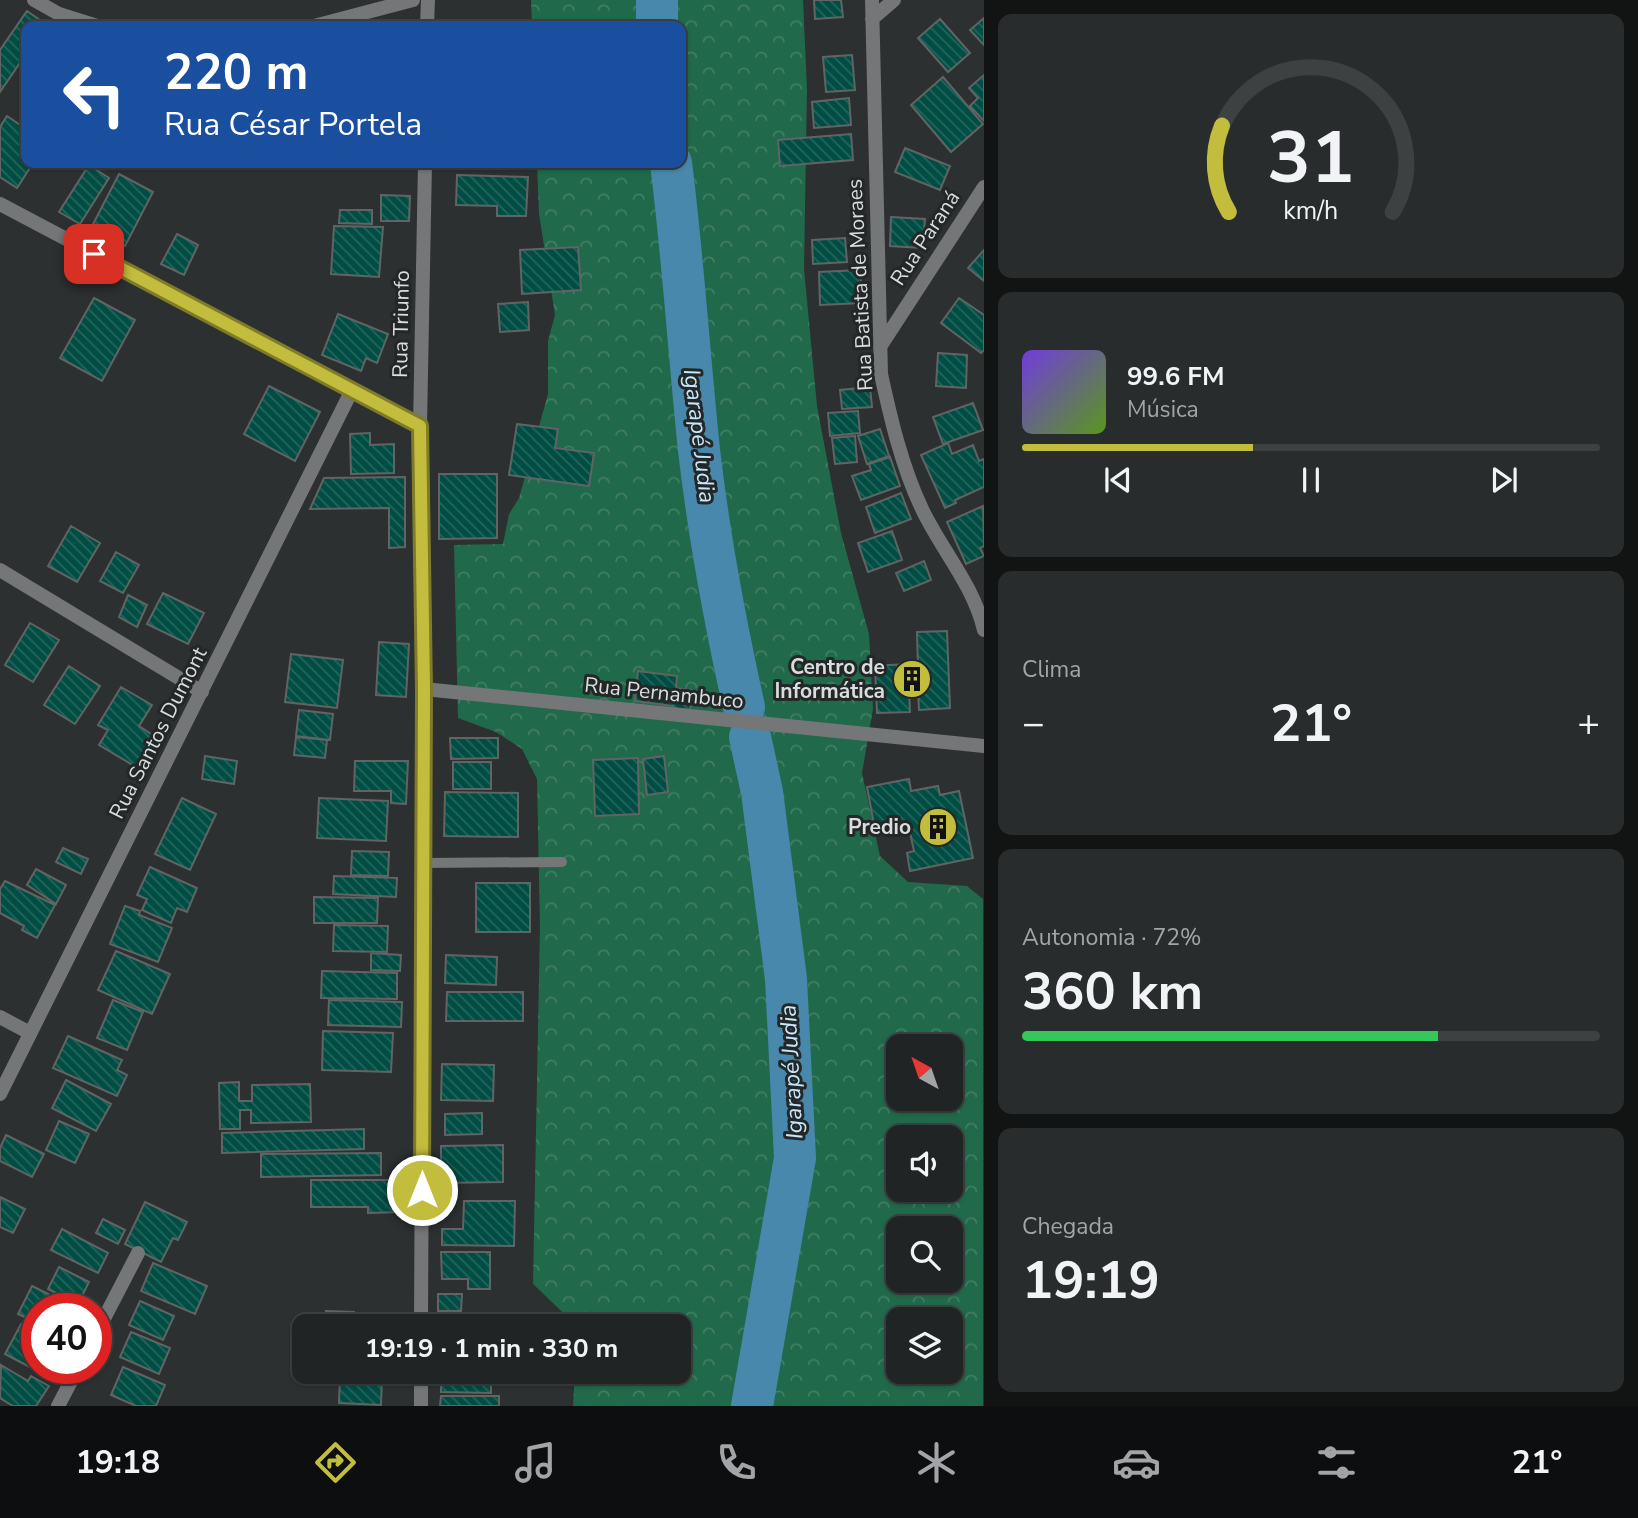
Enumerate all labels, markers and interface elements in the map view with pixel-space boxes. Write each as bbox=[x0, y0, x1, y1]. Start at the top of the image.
text: 220 m bbox=[164, 39, 308, 106]
icon: left bbox=[49, 49, 140, 140]
text: Rua César Portela bbox=[164, 103, 422, 146]
text: 31 bbox=[1267, 109, 1355, 209]
street label: Rua Batista de Moraes bbox=[840, 178, 880, 392]
street label: Rua Paraná bbox=[884, 185, 966, 291]
text: km/h bbox=[1283, 194, 1339, 228]
pin bbox=[64, 224, 124, 284]
icon: arrive bbox=[75, 235, 113, 273]
street label: Rua Triunfo bbox=[386, 270, 416, 378]
text: 99.6 FM bbox=[1127, 359, 1224, 394]
water label: Igarapé Judia bbox=[676, 367, 723, 505]
text: Música bbox=[1127, 394, 1199, 425]
icon: previous bbox=[1099, 461, 1137, 499]
icon: pause bbox=[1292, 461, 1330, 499]
icon: next bbox=[1485, 461, 1523, 499]
street label: Rua Santos Dumont bbox=[103, 642, 214, 824]
place label: Centro de Informática bbox=[774, 653, 885, 705]
text: Clima bbox=[1022, 654, 1082, 685]
building icon: Centro de Informática bbox=[891, 658, 933, 700]
street label: Rua Pernambuco bbox=[583, 671, 745, 715]
text: 21° bbox=[1270, 688, 1352, 759]
text: − bbox=[1022, 698, 1045, 749]
text: + bbox=[1577, 698, 1600, 749]
building icon: Predio bbox=[917, 806, 959, 848]
place label: Predio bbox=[848, 813, 911, 841]
text: Autonomia · 72% bbox=[1022, 922, 1202, 953]
text: 360 km bbox=[1022, 956, 1203, 1027]
water label: Igarapé Judia bbox=[772, 1004, 811, 1140]
north arrow bbox=[886, 1034, 962, 1111]
map controls bbox=[886, 1034, 963, 1384]
button: sound bbox=[886, 1125, 963, 1202]
position arrow bbox=[385, 1153, 459, 1227]
text: Chegada bbox=[1022, 1211, 1114, 1242]
button: search bbox=[886, 1216, 963, 1293]
text: 19:19 bbox=[1022, 1245, 1160, 1316]
speed limit sign: 40 bbox=[21, 1293, 112, 1384]
button: layers bbox=[886, 1307, 963, 1384]
text: 19:19 · 1 min · 330 m bbox=[365, 1331, 618, 1366]
icon: directions bbox=[311, 1438, 360, 1487]
icon: music bbox=[511, 1438, 560, 1487]
icon: phone bbox=[712, 1438, 761, 1487]
icon: climate bbox=[912, 1438, 961, 1487]
icon: car bbox=[1112, 1438, 1161, 1487]
icon: filters bbox=[1312, 1438, 1361, 1487]
text: 19:18 bbox=[76, 1441, 160, 1484]
text: 21° bbox=[1512, 1441, 1562, 1484]

